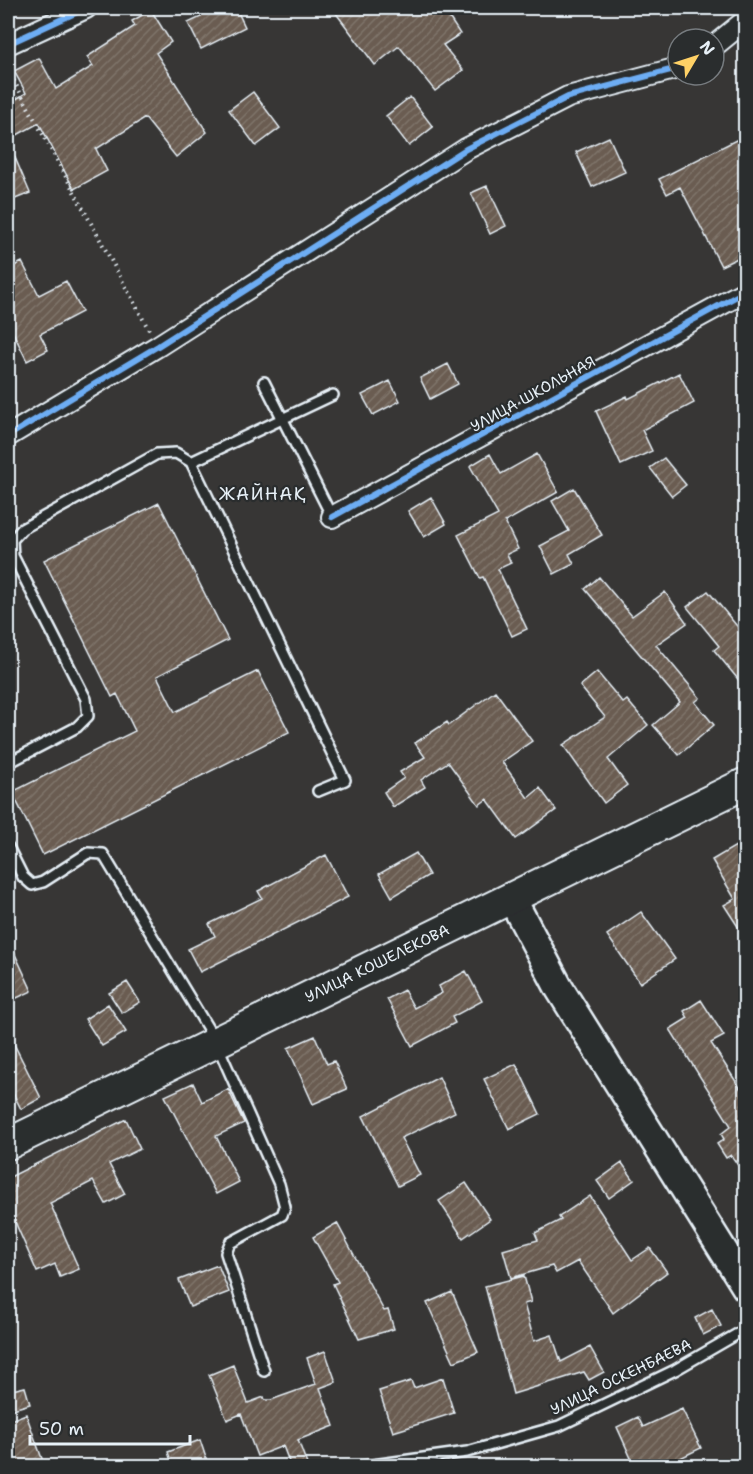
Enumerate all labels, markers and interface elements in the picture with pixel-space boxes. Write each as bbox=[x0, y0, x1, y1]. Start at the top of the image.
north arrow bbox=[666, 27, 726, 87]
text: N bbox=[695, 36, 719, 59]
street label: УЛИЦА ШКОЛЬНАЯ bbox=[467, 351, 599, 437]
district label: ЖАЙНАҚ bbox=[219, 482, 307, 506]
street label: УЛИЦА КОШЕЛЕКОВА bbox=[302, 920, 453, 1007]
street label: УЛИЦА ОСКЕНБАЕВА bbox=[547, 1334, 695, 1420]
scale bar bbox=[30, 1408, 190, 1446]
text: 50 m bbox=[39, 1417, 84, 1441]

